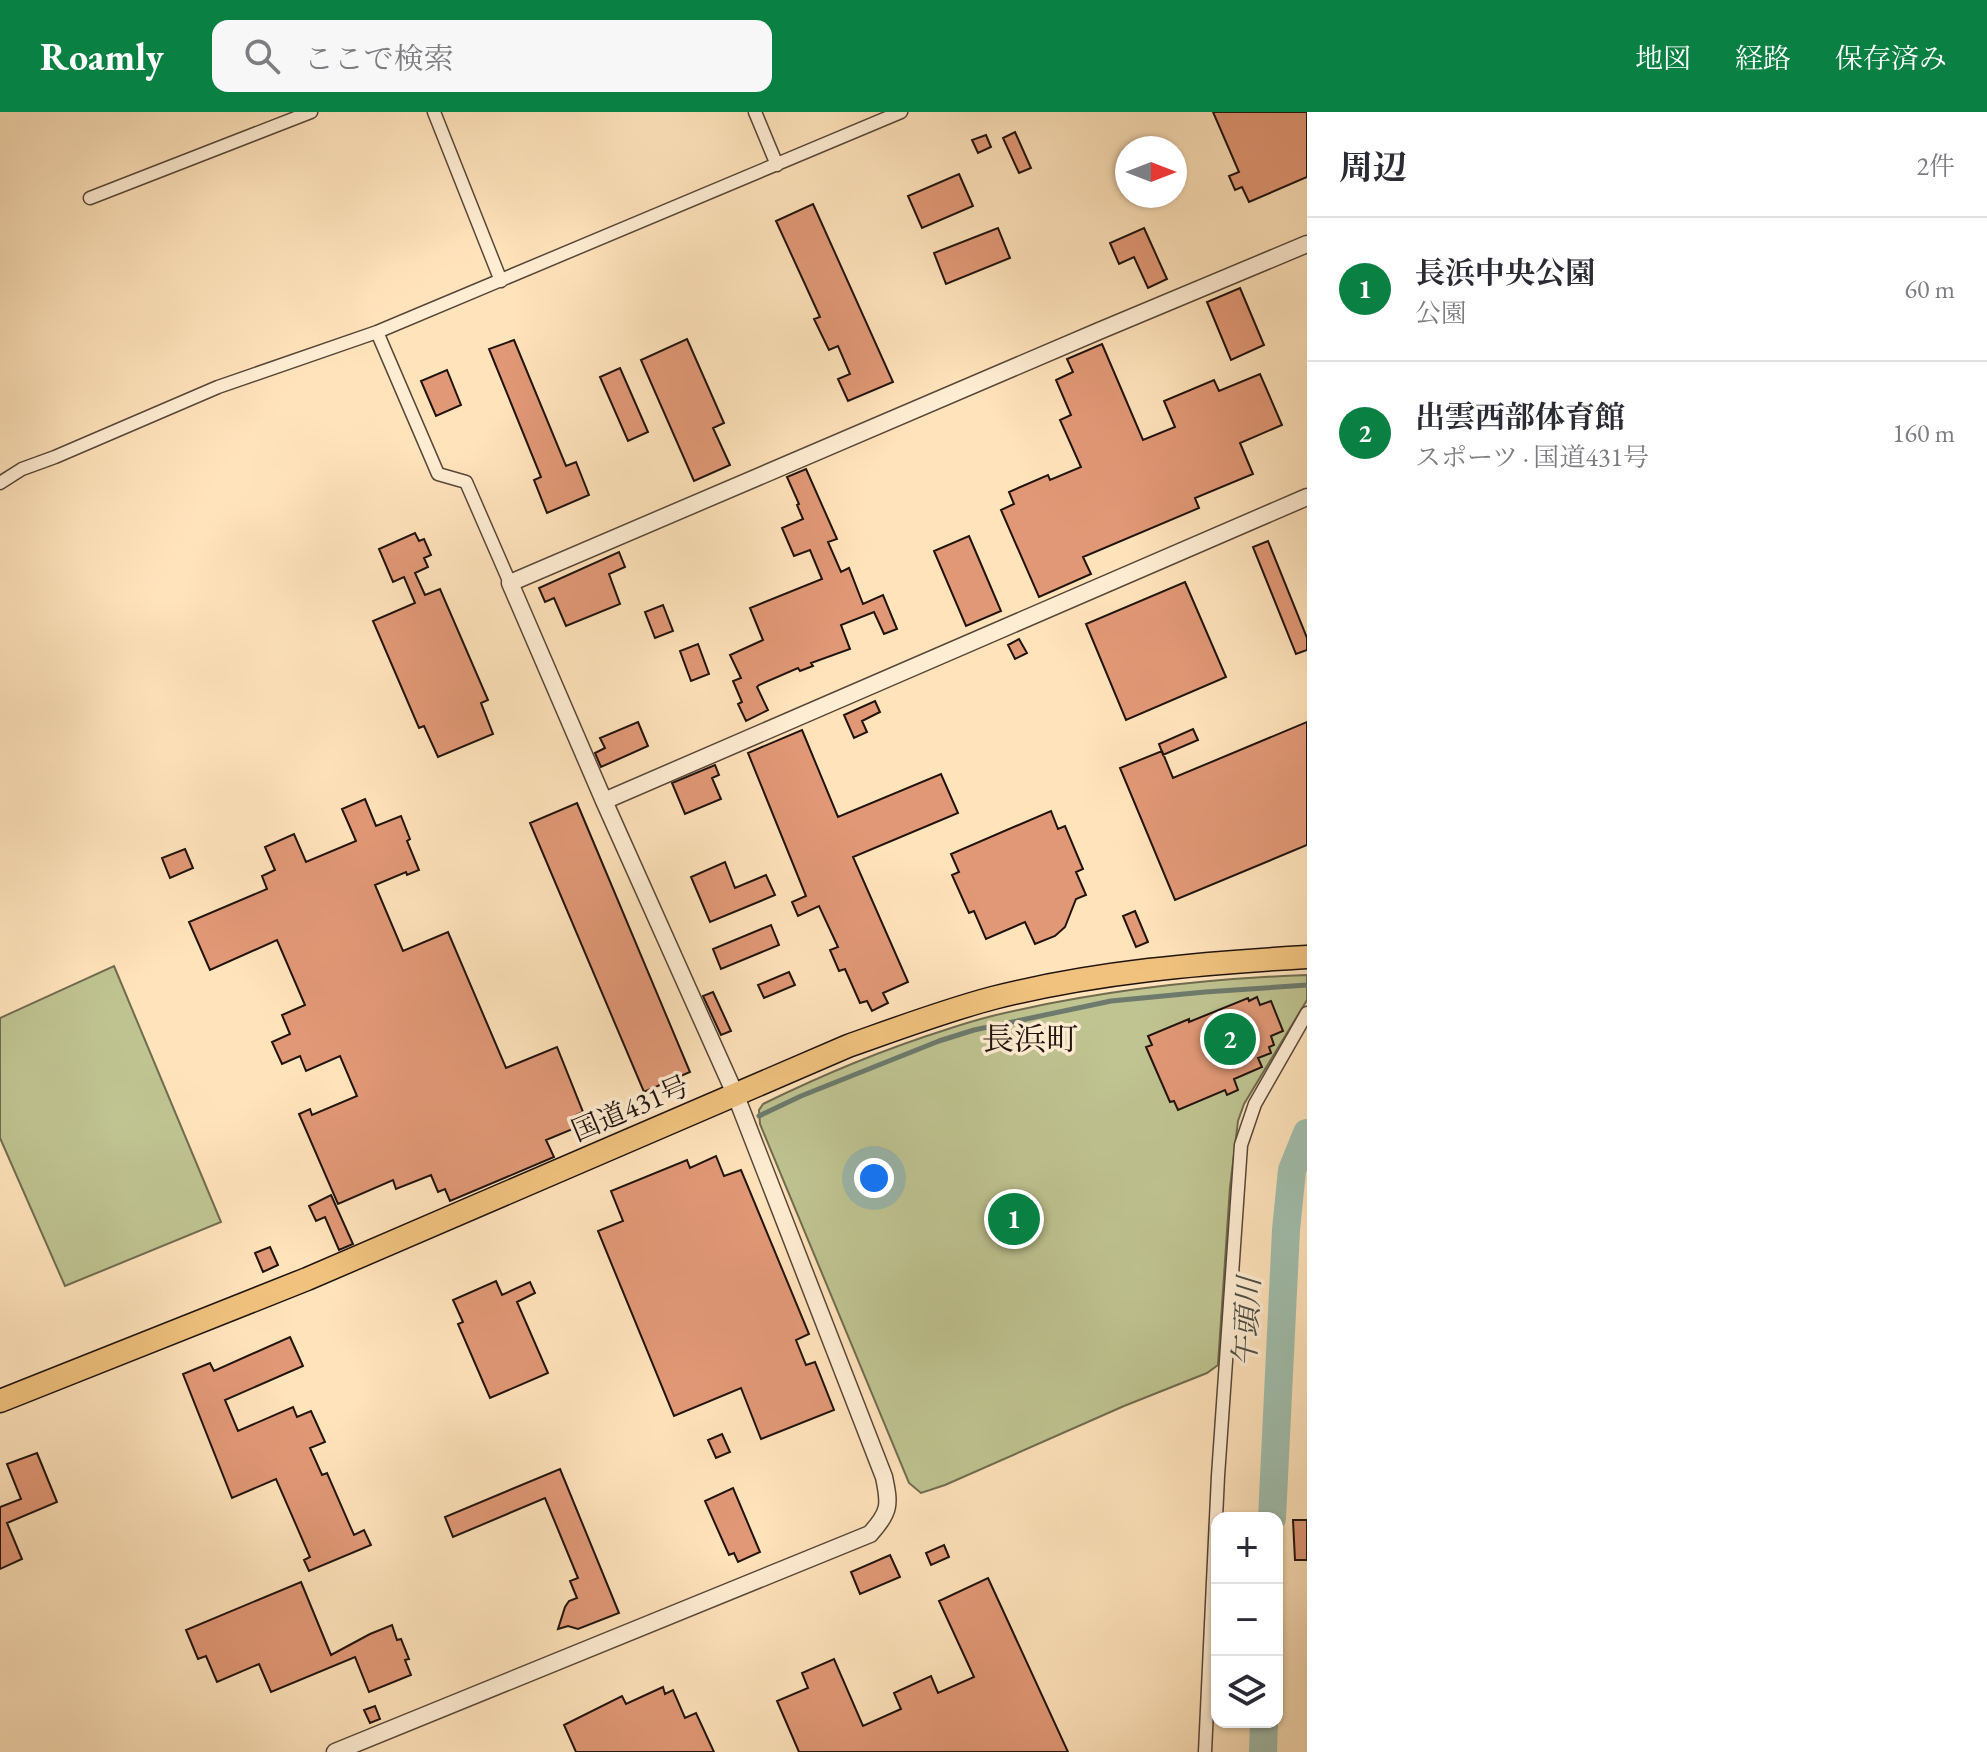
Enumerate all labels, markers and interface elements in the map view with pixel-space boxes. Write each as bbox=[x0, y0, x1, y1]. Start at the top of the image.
search box bbox=[212, 20, 772, 92]
text: Roamly bbox=[40, 32, 164, 81]
icon: search bbox=[240, 34, 284, 78]
text: ここで検索 bbox=[304, 39, 454, 78]
text: 地図 bbox=[1635, 40, 1691, 76]
text: 経路 bbox=[1735, 40, 1791, 76]
text: 保存済み bbox=[1835, 40, 1947, 76]
north arrow bbox=[1115, 136, 1187, 208]
text: 周辺 bbox=[1339, 145, 1407, 189]
text: 2件 bbox=[1917, 149, 1955, 183]
text: 長浜中央公園 bbox=[1415, 253, 1595, 292]
text: 1 bbox=[1358, 272, 1372, 306]
text: 60 m bbox=[1905, 272, 1955, 306]
text: 公園 bbox=[1415, 296, 1467, 330]
text: 出雲西部体育館 bbox=[1415, 397, 1625, 436]
text: 2 bbox=[1358, 416, 1372, 450]
text: 160 m bbox=[1892, 416, 1955, 450]
text: スポーツ · 国道431号 bbox=[1415, 440, 1649, 474]
pin: 2 bbox=[1204, 1009, 1256, 1069]
district label: 長浜町 bbox=[982, 1018, 1078, 1060]
street label: 国道431号 bbox=[566, 1067, 694, 1149]
your location bbox=[854, 1158, 894, 1198]
pin: 1 bbox=[988, 1189, 1040, 1249]
water label: 午頭川 bbox=[1225, 1273, 1268, 1368]
map controls bbox=[1211, 1512, 1283, 1728]
button: + bbox=[1211, 1512, 1283, 1584]
button: − bbox=[1211, 1584, 1283, 1656]
button: layers bbox=[1211, 1656, 1283, 1728]

